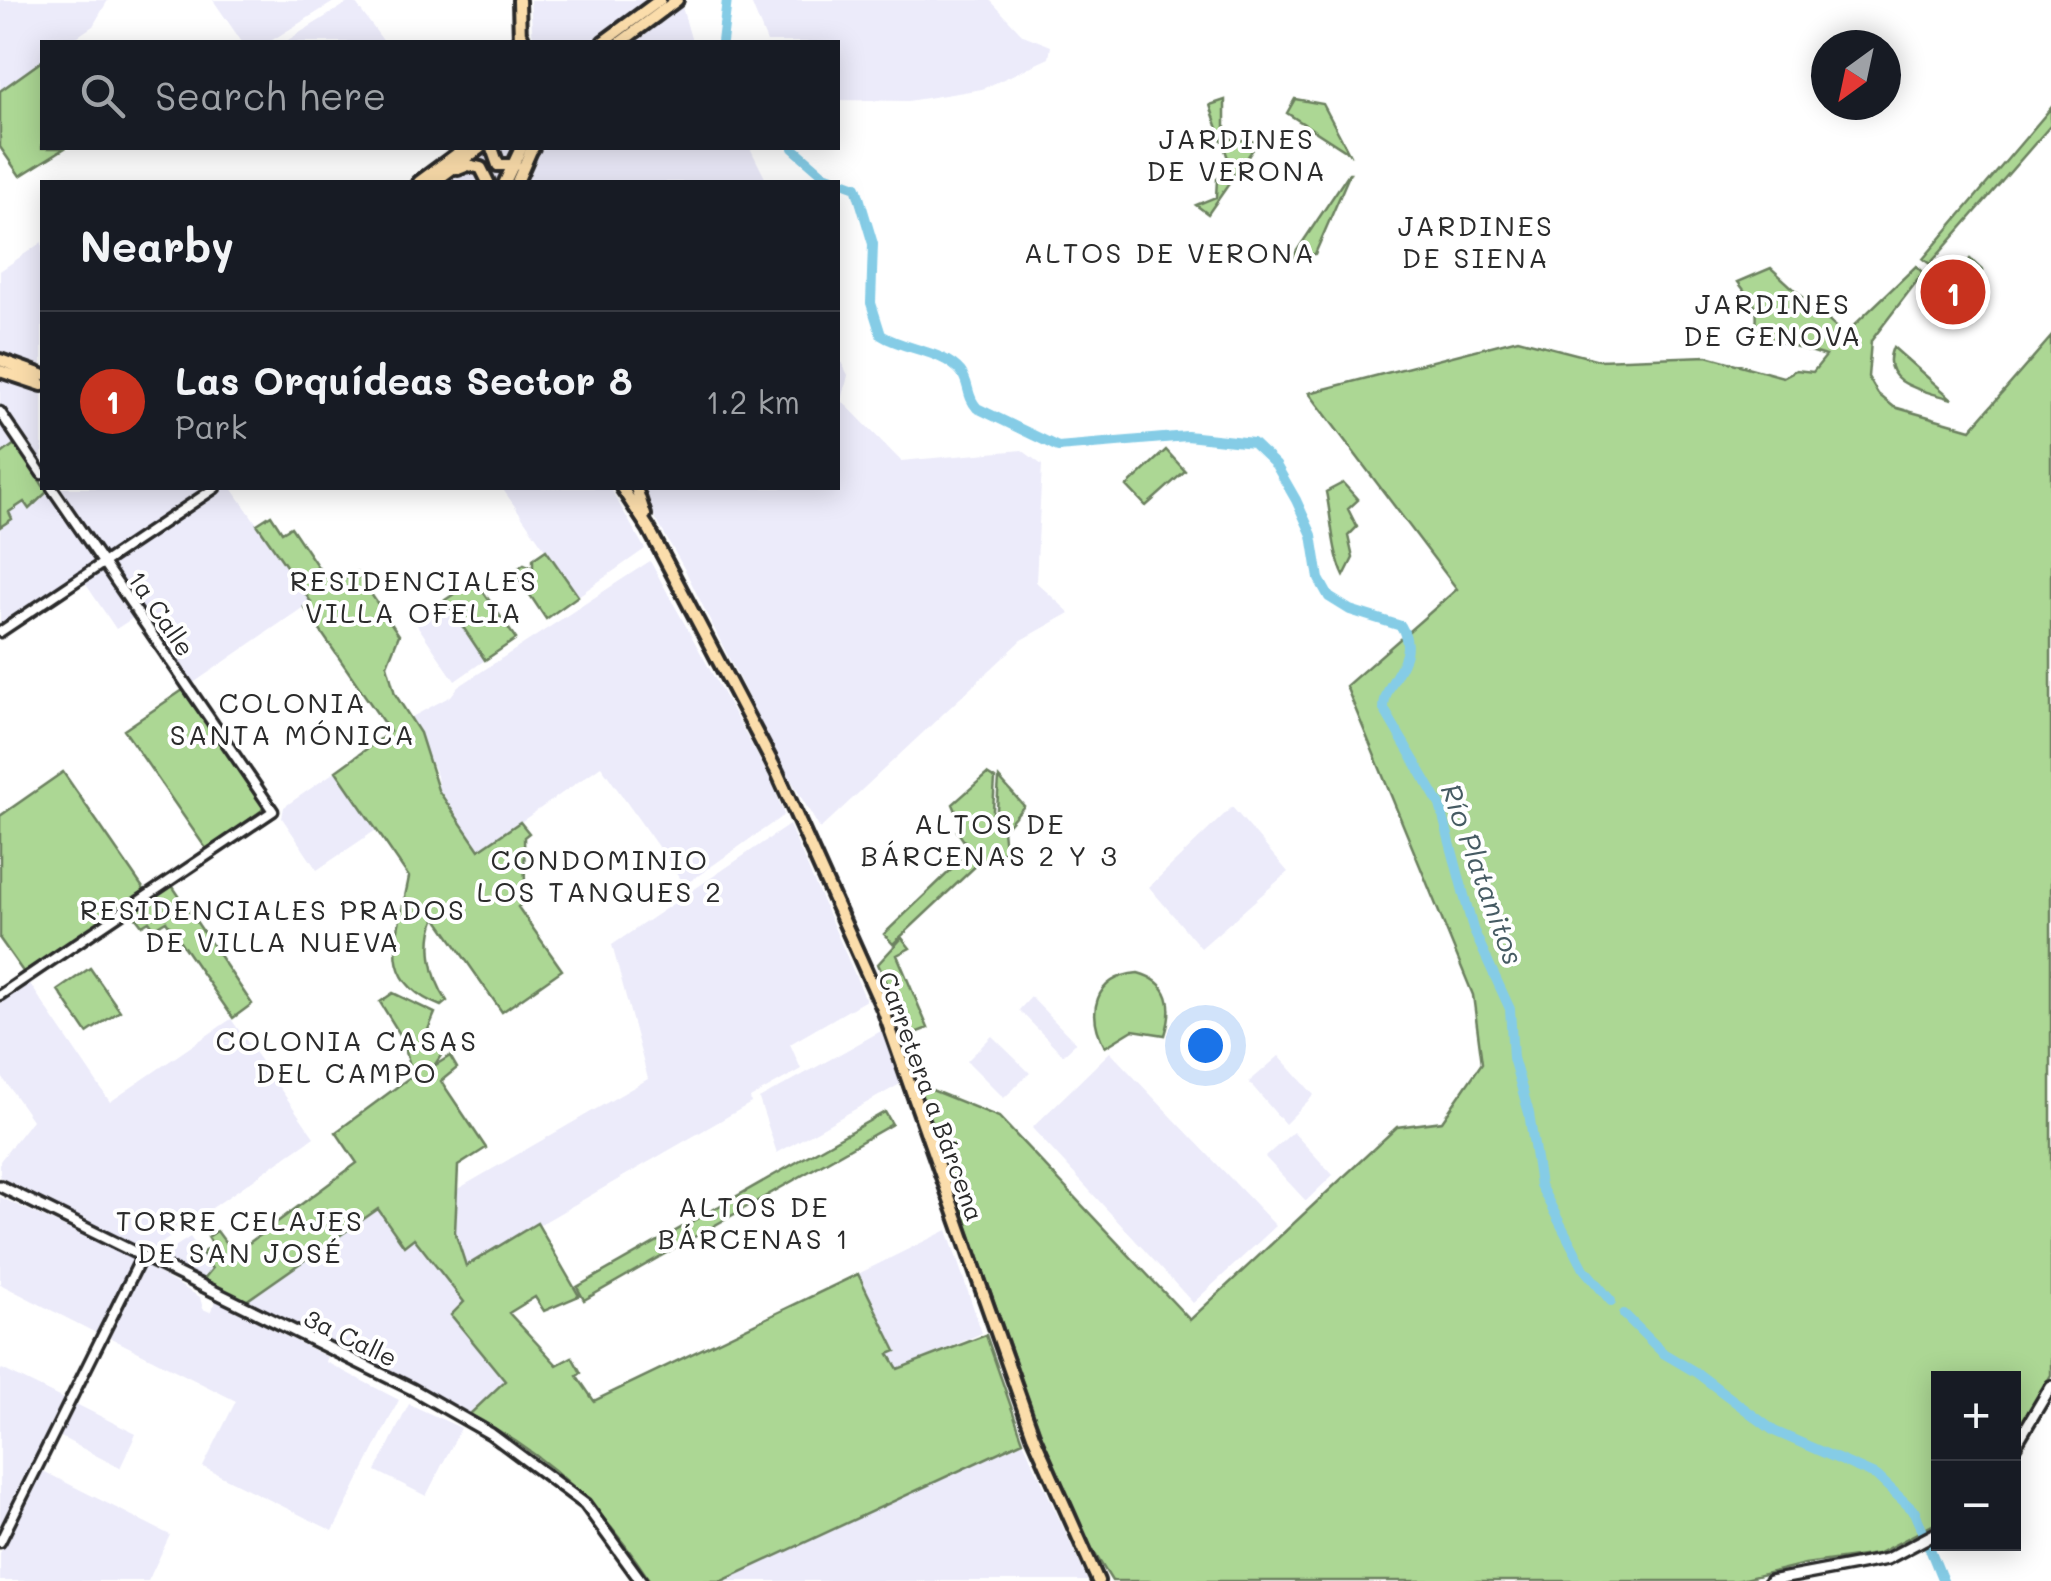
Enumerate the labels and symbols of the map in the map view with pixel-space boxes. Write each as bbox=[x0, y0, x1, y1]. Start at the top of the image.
north arrow bbox=[1811, 30, 1901, 120]
district label: JARDINES DE VERONA bbox=[1147, 120, 1327, 188]
district label: JARDINES DE SIENA bbox=[1398, 207, 1554, 275]
district label: ALTOS DE VERONA bbox=[1024, 234, 1316, 270]
pin: 1 bbox=[1920, 254, 1986, 330]
district label: JARDINES DE GENOVA bbox=[1683, 285, 1863, 353]
district label: RESIDENCIALES VILLA OFELIA bbox=[290, 562, 538, 630]
street label: 1a Calle bbox=[122, 564, 202, 662]
district label: COLONIA SANTA MÓNICA bbox=[170, 684, 416, 752]
water label: Río Platanitos bbox=[1434, 778, 1532, 970]
district label: ALTOS DE BÁRCENAS 2 Y 3 bbox=[861, 805, 1119, 873]
district label: CONDOMINIO LOS TANQUES 2 bbox=[477, 841, 723, 909]
district label: RESIDENCIALES PRADOS DE VILLA NUEVA bbox=[80, 891, 466, 959]
street label: Carretera a Bárcena bbox=[872, 967, 992, 1225]
your location bbox=[1180, 1020, 1231, 1071]
district label: COLONIA CASAS DEL CAMPO bbox=[215, 1022, 479, 1090]
district label: ALTOS DE BÁRCENAS 1 bbox=[657, 1188, 851, 1256]
district label: TORRE CELAJES DE SAN JOSÉ bbox=[116, 1202, 364, 1270]
street label: 3a Calle bbox=[299, 1301, 403, 1373]

